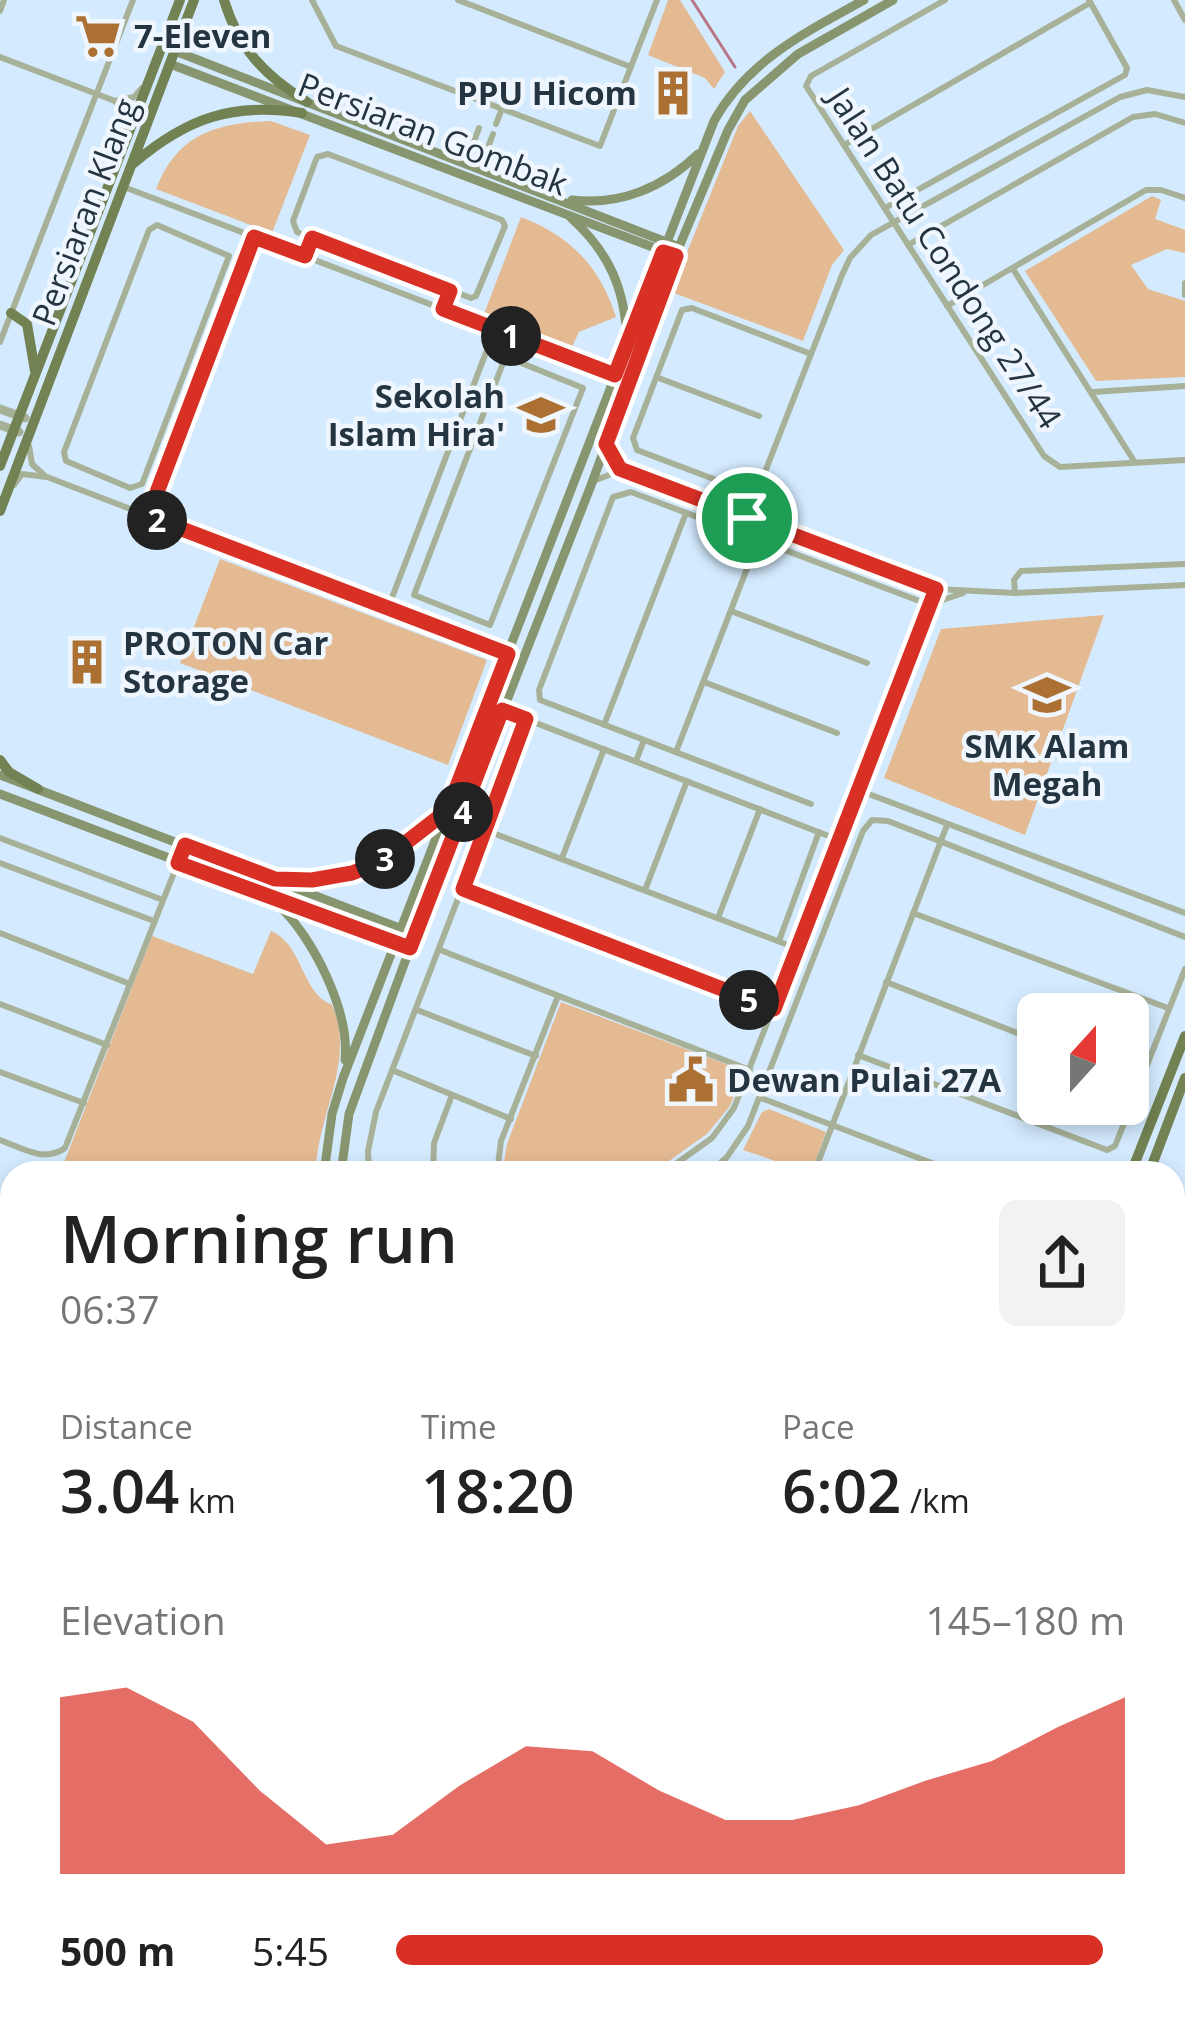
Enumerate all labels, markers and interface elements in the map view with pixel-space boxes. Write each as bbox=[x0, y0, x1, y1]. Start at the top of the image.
supermarket icon: 7-Eleven bbox=[73, 11, 123, 61]
place label: 7-Eleven bbox=[134, 13, 272, 58]
street label: Persiaran Gombak bbox=[292, 61, 575, 206]
building icon: PPU Hicom bbox=[648, 68, 698, 118]
place label: PPU Hicom bbox=[457, 70, 637, 115]
street label: Jalan Batu Condong 27/44 bbox=[816, 76, 1073, 437]
street label: Persiaran Klang bbox=[21, 92, 149, 332]
pin: 1 bbox=[481, 306, 541, 366]
text: 1 bbox=[502, 313, 520, 358]
place label: Sekolah Islam Hira' bbox=[328, 373, 505, 456]
school or university icon: Sekolah Islam Hira' bbox=[516, 390, 566, 440]
pin bbox=[696, 467, 798, 569]
icon: arrive bbox=[714, 485, 780, 551]
pin: 2 bbox=[127, 490, 187, 550]
text: 2 bbox=[148, 497, 166, 542]
place label: PROTON Car Storage bbox=[123, 620, 329, 703]
building icon: PROTON Car Storage bbox=[62, 637, 112, 687]
school or university icon: SMK Alam Megah bbox=[1022, 670, 1072, 720]
place label: SMK Alam Megah bbox=[965, 723, 1129, 806]
pin: 4 bbox=[433, 782, 493, 842]
text: 4 bbox=[454, 789, 472, 834]
pin: 3 bbox=[355, 829, 415, 889]
text: 3 bbox=[376, 836, 394, 881]
pin: 5 bbox=[719, 970, 779, 1030]
text: 5 bbox=[740, 977, 758, 1022]
north arrow bbox=[1017, 993, 1149, 1125]
map controls bbox=[1017, 993, 1149, 1125]
public building icon: Dewan Pulai 27A bbox=[666, 1055, 716, 1105]
place label: Dewan Pulai 27A bbox=[727, 1057, 1001, 1102]
text: Morning run bbox=[60, 1192, 458, 1282]
button: share bbox=[999, 1200, 1125, 1326]
text: 06:37 bbox=[60, 1282, 159, 1335]
text: Distance bbox=[60, 1404, 193, 1449]
text: Time bbox=[421, 1404, 497, 1449]
text: Pace bbox=[782, 1404, 855, 1449]
text: 3.04 bbox=[60, 1449, 179, 1531]
text: 18:20 bbox=[421, 1449, 575, 1531]
text: 6:02 bbox=[782, 1449, 901, 1531]
text: km bbox=[179, 1478, 236, 1523]
text: /km bbox=[901, 1478, 970, 1523]
text: Elevation bbox=[60, 1593, 226, 1646]
text: 145–180 m bbox=[925, 1593, 1125, 1646]
text: 500 m bbox=[60, 1924, 175, 1977]
text: 5:45 bbox=[252, 1924, 329, 1977]

